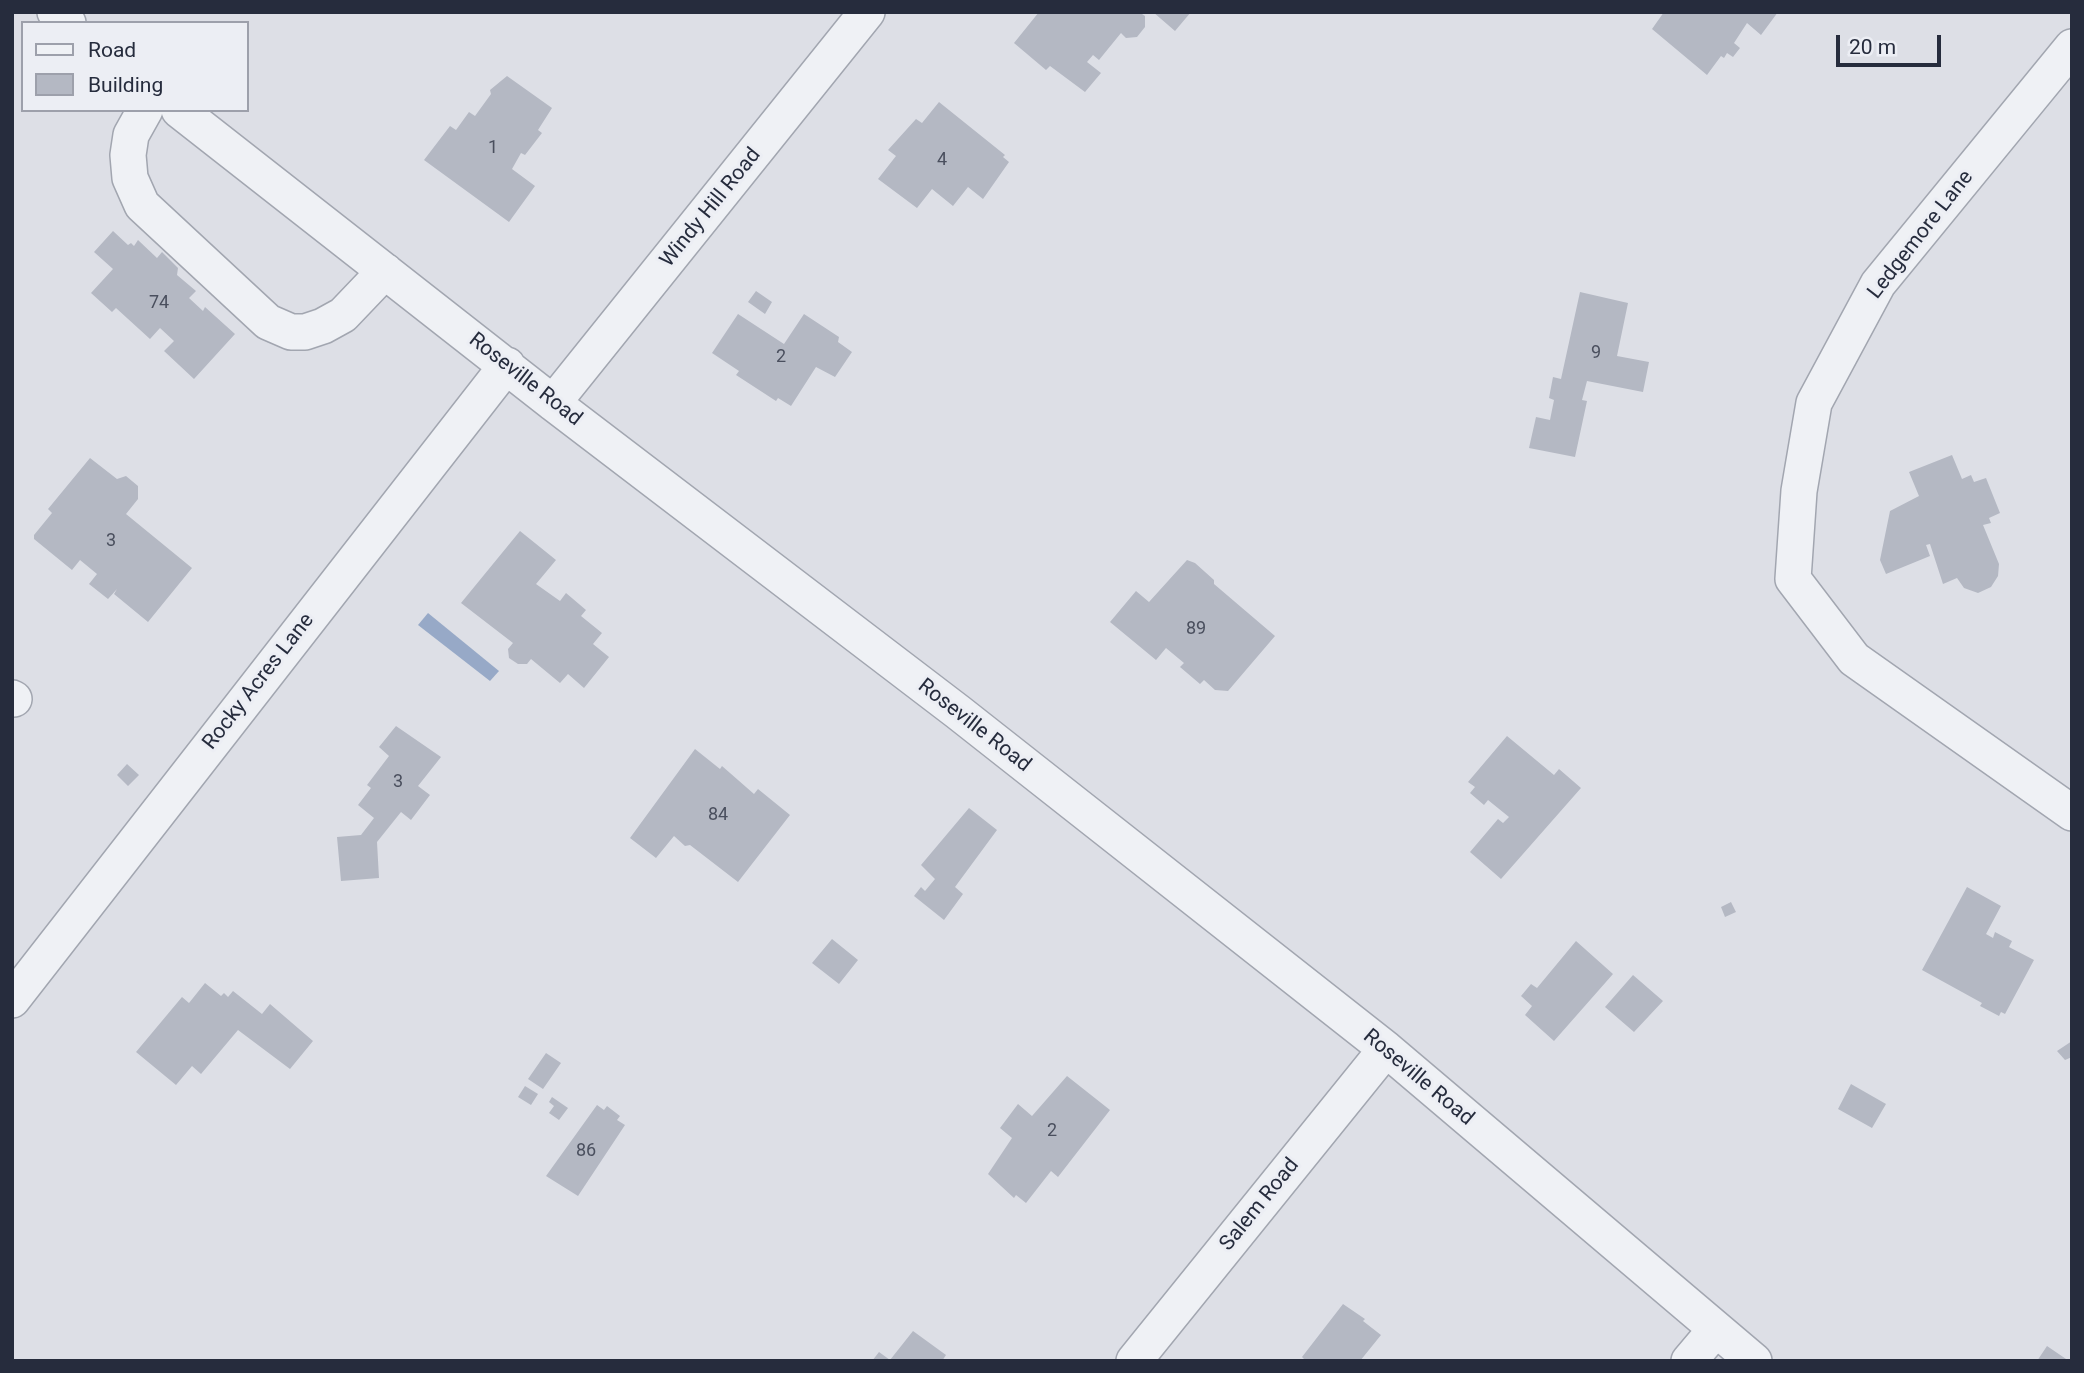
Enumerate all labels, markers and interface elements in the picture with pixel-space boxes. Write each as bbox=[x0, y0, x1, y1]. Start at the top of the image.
legend bbox=[21, 21, 248, 112]
scale bar bbox=[1839, 21, 1944, 65]
text: 20 m bbox=[1849, 35, 1896, 59]
text: Road bbox=[88, 38, 136, 62]
text: Building bbox=[88, 73, 163, 97]
house number: 1 bbox=[488, 137, 498, 159]
street label: Windy Hill Road bbox=[655, 143, 767, 273]
house number: 4 bbox=[937, 149, 947, 171]
street label: Ledgemore Lane bbox=[1863, 166, 1979, 304]
house number: 74 bbox=[149, 292, 169, 314]
street label: Roseville Road bbox=[463, 328, 587, 432]
house number: 9 bbox=[1591, 342, 1601, 364]
house number: 2 bbox=[776, 346, 786, 368]
house number: 3 bbox=[106, 530, 116, 552]
street label: Rocky Acres Lane bbox=[198, 609, 320, 755]
house number: 89 bbox=[1186, 618, 1206, 640]
street label: Roseville Road bbox=[912, 674, 1036, 778]
house number: 3 bbox=[393, 771, 403, 793]
house number: 84 bbox=[708, 804, 728, 826]
street label: Roseville Road bbox=[1358, 1024, 1478, 1132]
house number: 2 bbox=[1047, 1120, 1057, 1142]
house number: 86 bbox=[576, 1140, 596, 1162]
street label: Salem Road bbox=[1215, 1154, 1305, 1256]

